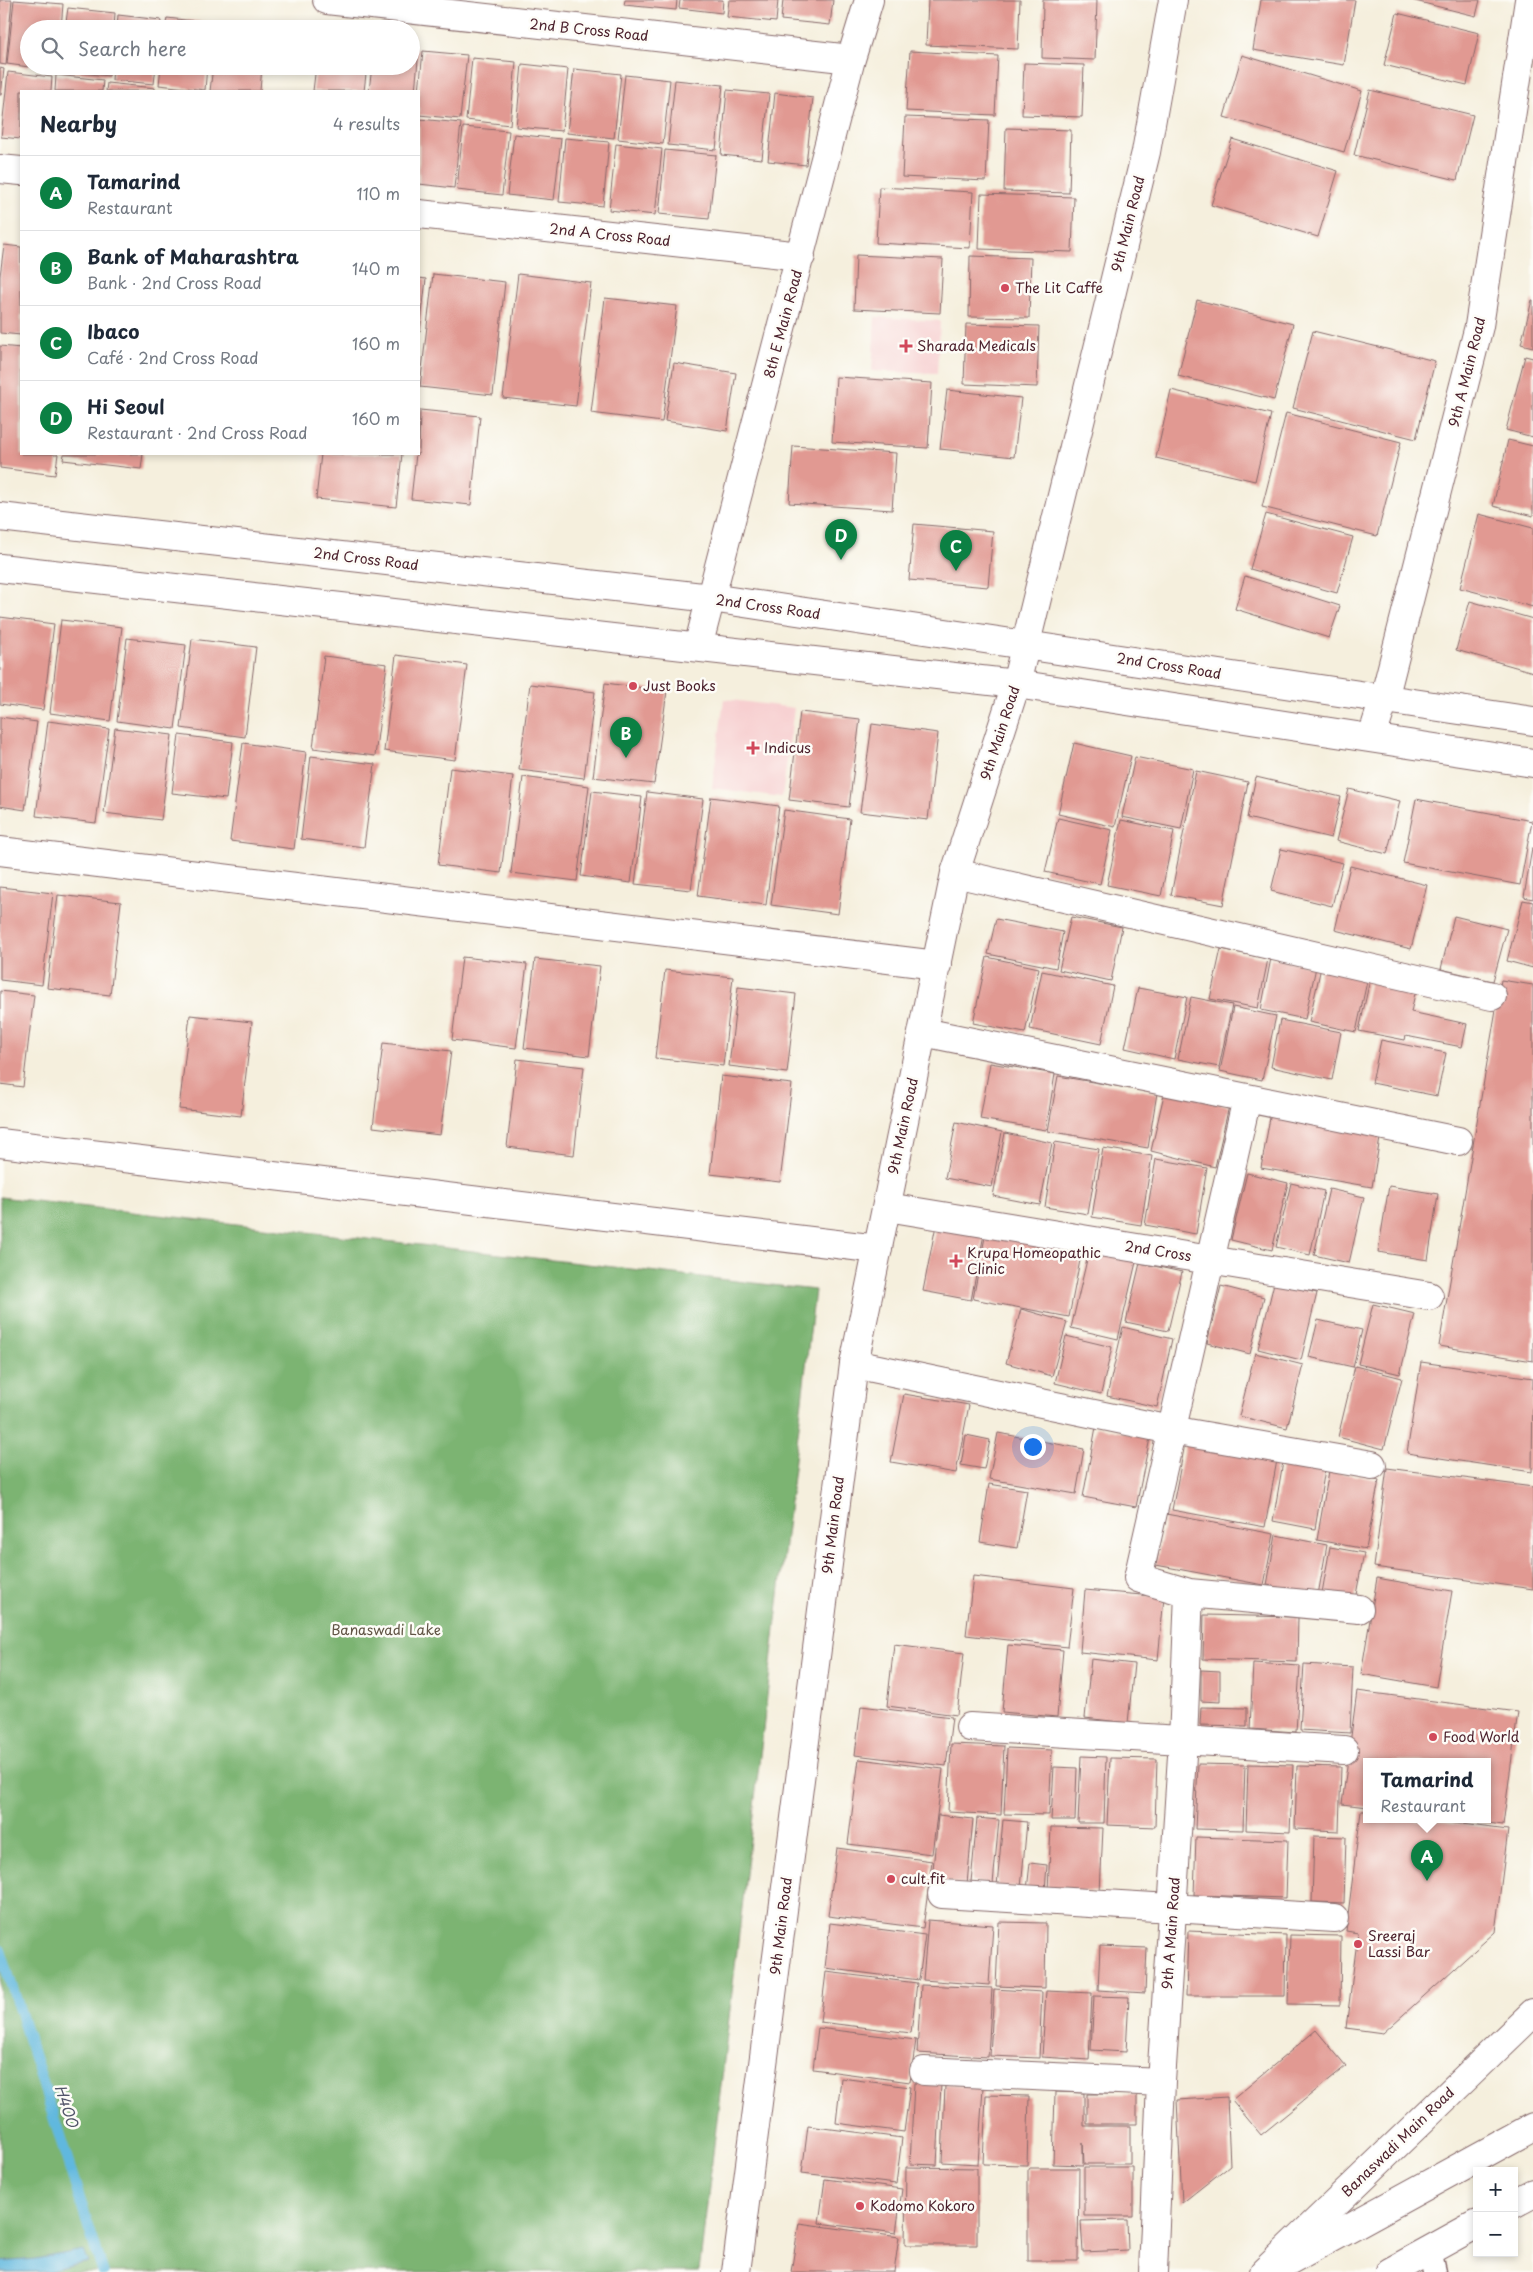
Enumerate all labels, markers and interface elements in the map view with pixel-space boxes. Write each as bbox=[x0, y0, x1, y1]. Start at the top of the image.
street label: 2nd B Cross Road bbox=[529, 13, 650, 46]
search box bbox=[20, 20, 420, 75]
icon: search bbox=[38, 34, 66, 62]
text: Search here bbox=[78, 34, 187, 62]
text: Nearby bbox=[40, 107, 117, 139]
text: 4 results bbox=[333, 111, 400, 135]
text: Tamarind bbox=[87, 167, 180, 195]
street label: 9th Main Road bbox=[1105, 174, 1150, 274]
text: A bbox=[50, 181, 62, 205]
text: 110 m bbox=[357, 181, 400, 205]
text: Restaurant bbox=[87, 195, 173, 219]
street label: 2nd A Cross Road bbox=[548, 218, 672, 251]
text: Bank of Maharashtra bbox=[87, 242, 299, 270]
text: B bbox=[51, 256, 61, 280]
text: 140 m bbox=[352, 256, 400, 280]
street label: 8th E Main Road bbox=[758, 267, 807, 381]
text: Bank · 2nd Cross Road bbox=[87, 270, 262, 294]
place label: The Lit Caffe bbox=[1015, 277, 1104, 298]
marker: The Lit Caffe bbox=[999, 282, 1011, 294]
street label: 9th A Main Road bbox=[1443, 315, 1490, 429]
text: Ibaco bbox=[87, 317, 139, 345]
text: C bbox=[50, 331, 62, 355]
text: 160 m bbox=[352, 331, 400, 355]
place label: Sharada Medicals bbox=[917, 335, 1036, 356]
marker: Sharada Medicals bbox=[899, 339, 913, 353]
text: Café · 2nd Cross Road bbox=[87, 345, 259, 369]
text: Hi Seoul bbox=[87, 392, 165, 420]
text: D bbox=[50, 406, 62, 430]
text: 160 m bbox=[352, 406, 400, 430]
text: Restaurant · 2nd Cross Road bbox=[87, 420, 308, 444]
pin: D bbox=[825, 519, 857, 560]
pin: C bbox=[940, 530, 972, 571]
street label: 2nd Cross Road bbox=[312, 542, 420, 575]
street label: 2nd Cross Road bbox=[714, 589, 822, 624]
street label: 2nd Cross Road bbox=[1115, 647, 1223, 684]
place label: Just Books bbox=[643, 675, 716, 696]
marker: Just Books bbox=[627, 680, 639, 692]
street label: 9th Main Road bbox=[974, 683, 1025, 783]
pin: B bbox=[610, 717, 642, 758]
place label: Indicus bbox=[764, 737, 811, 758]
marker: Indicus bbox=[746, 741, 760, 755]
street label: 9th Main Road bbox=[882, 1076, 923, 1176]
street label: 2nd Cross bbox=[1123, 1235, 1193, 1266]
place label: Krupa Homeopathic Clinic bbox=[967, 1242, 1101, 1279]
marker: Krupa Homeopathic Clinic bbox=[949, 1254, 963, 1268]
your location bbox=[1020, 1434, 1046, 1460]
street label: 9th Main Road bbox=[816, 1475, 849, 1575]
park label: Banaswadi Lake bbox=[331, 1619, 441, 1640]
place label: Food World bbox=[1443, 1726, 1520, 1747]
marker: Food World bbox=[1427, 1731, 1439, 1743]
popup bbox=[1363, 1758, 1491, 1823]
text: Tamarind bbox=[1380, 1765, 1474, 1793]
text: Restaurant bbox=[1380, 1793, 1466, 1817]
pin: A bbox=[1411, 1840, 1443, 1881]
place label: cult.fit bbox=[901, 1868, 946, 1889]
marker: cult.fit bbox=[885, 1873, 897, 1885]
street label: 9th Main Road bbox=[764, 1876, 797, 1976]
street label: 9th A Main Road bbox=[1156, 1876, 1185, 1990]
place label: Sreeraj Lassi Bar bbox=[1368, 1925, 1431, 1962]
marker: Sreeraj Lassi Bar bbox=[1352, 1938, 1364, 1950]
water label: H400 bbox=[50, 2081, 85, 2131]
street label: Banaswadi Main Road bbox=[1336, 2082, 1459, 2201]
map controls bbox=[1473, 2167, 1518, 2257]
button: + bbox=[1473, 2167, 1518, 2212]
place label: Kodomo Kokoro bbox=[870, 2195, 975, 2216]
marker: Kodomo Kokoro bbox=[854, 2200, 866, 2212]
button: − bbox=[1473, 2212, 1518, 2257]

